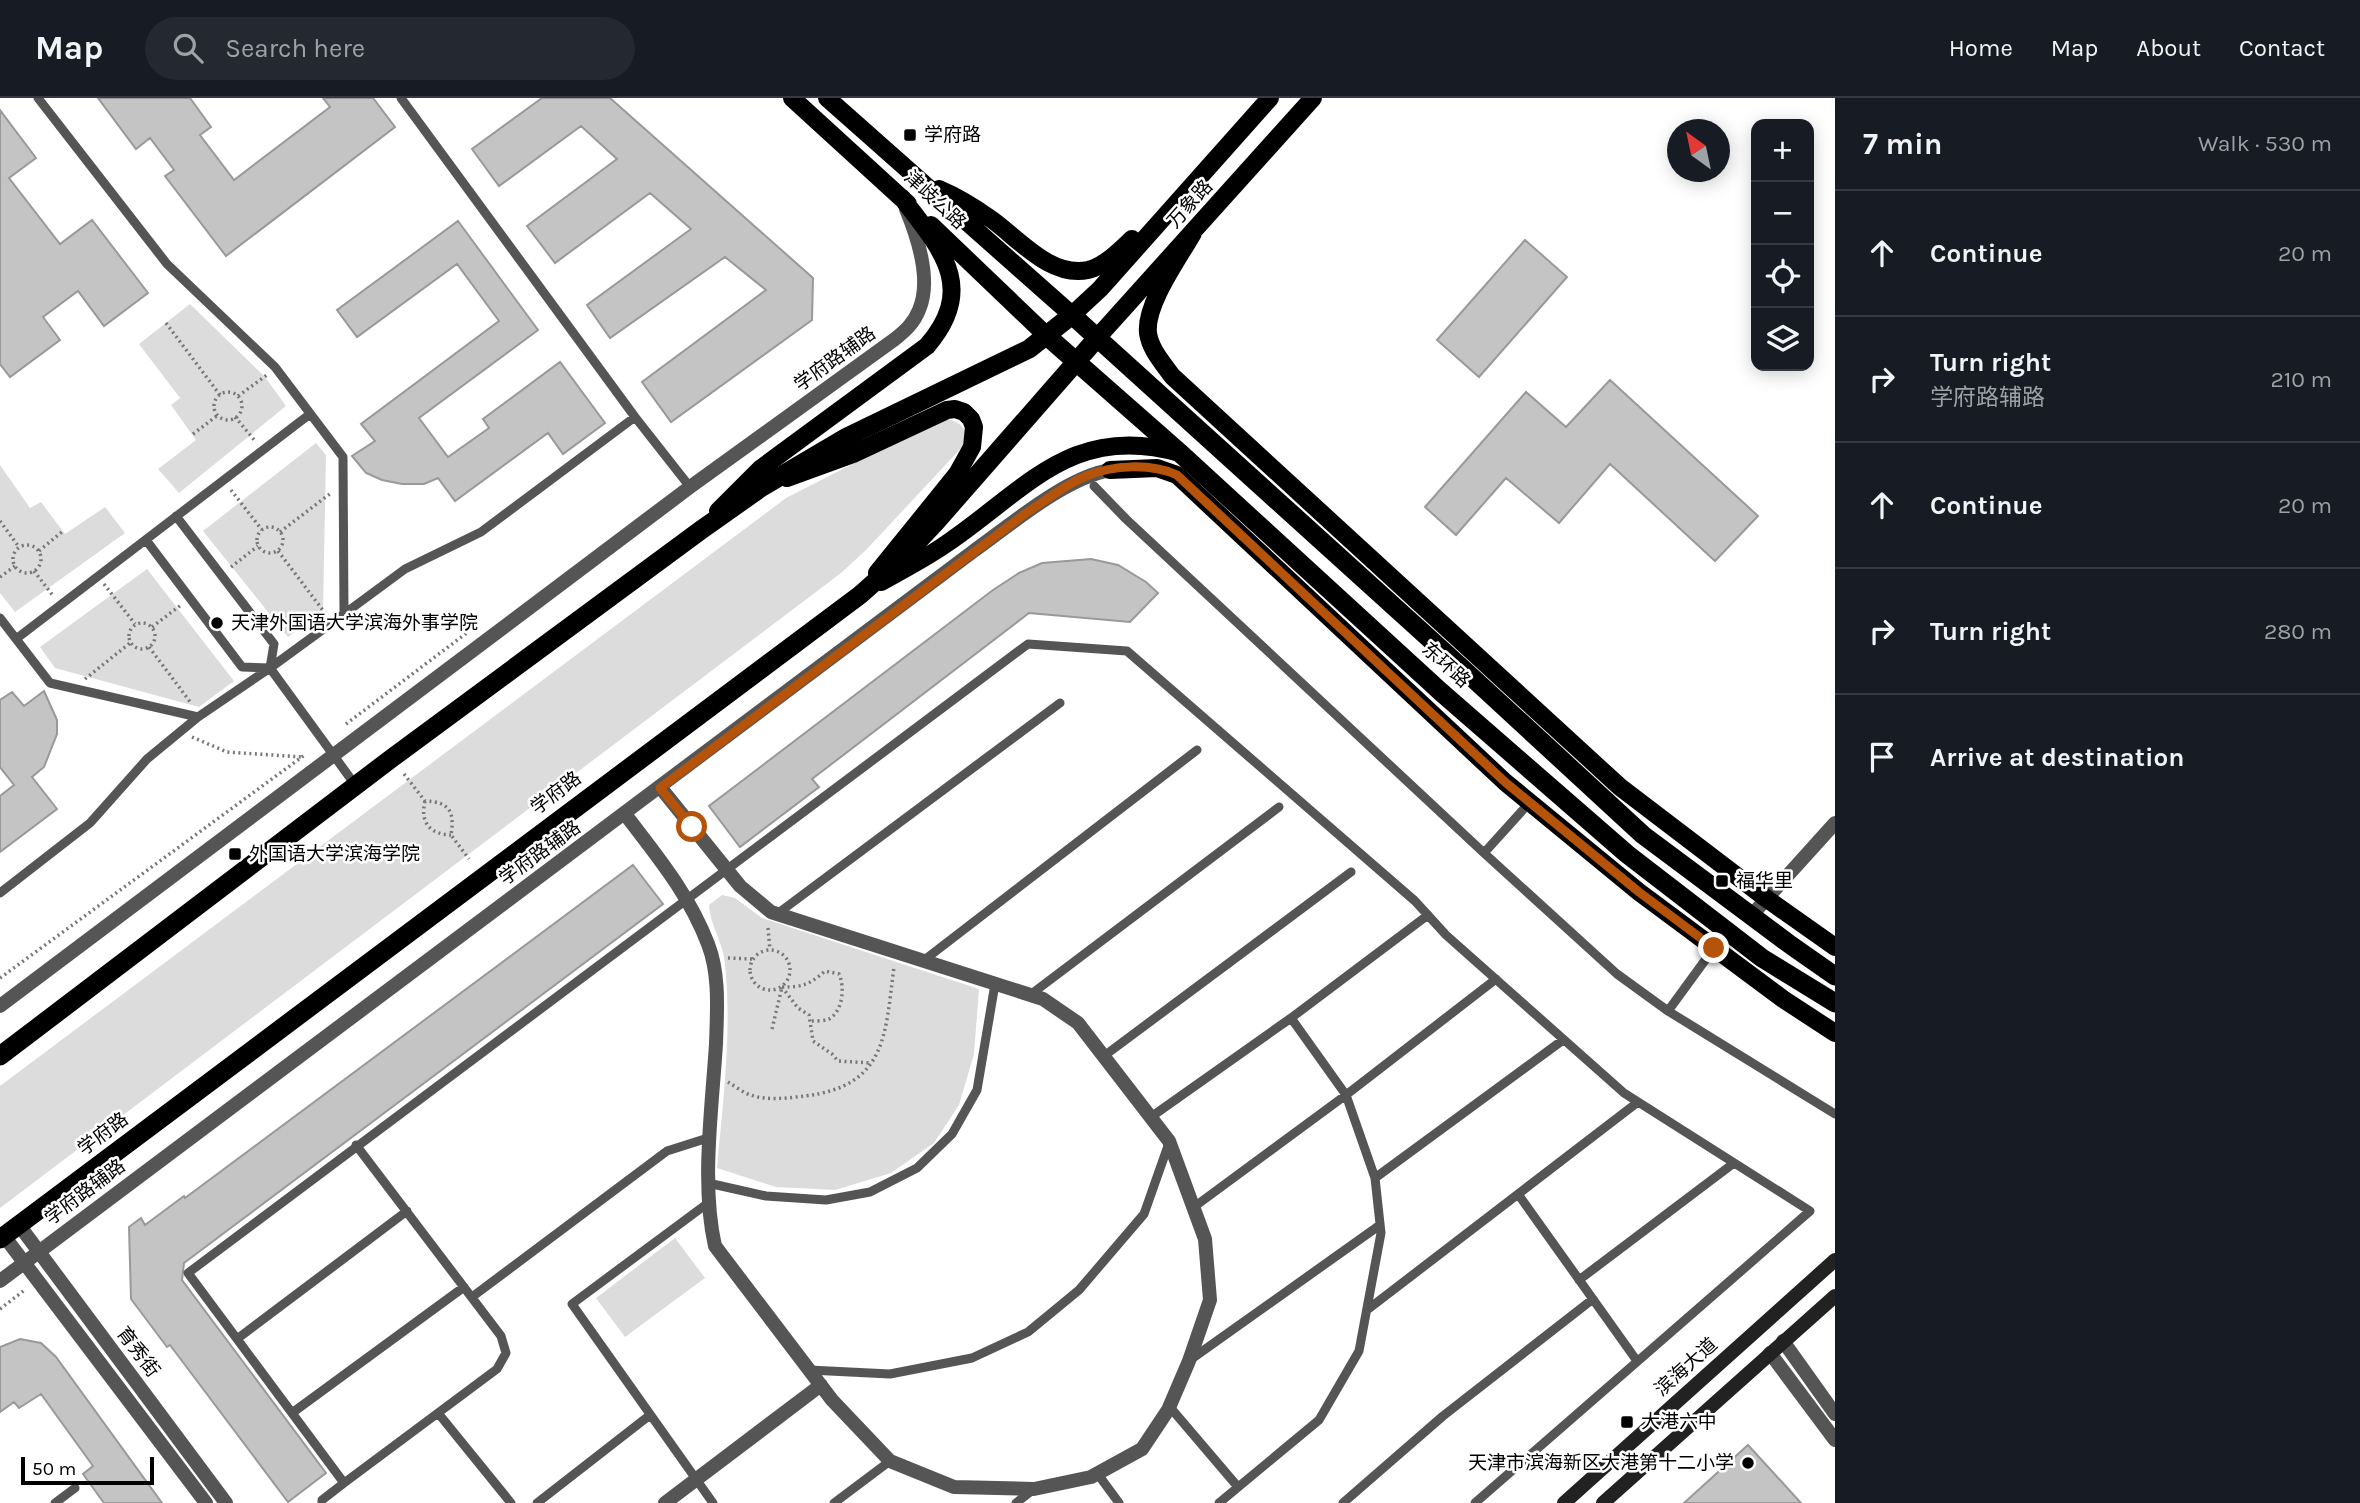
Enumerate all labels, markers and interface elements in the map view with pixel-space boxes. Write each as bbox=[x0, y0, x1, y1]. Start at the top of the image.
search box bbox=[145, 17, 635, 80]
text: Map bbox=[35, 29, 103, 67]
icon: search bbox=[169, 29, 207, 67]
text: Search here bbox=[225, 33, 365, 64]
text: Home bbox=[1949, 34, 2013, 62]
text: Map bbox=[2051, 34, 2098, 62]
text: About bbox=[2136, 34, 2201, 62]
text: Contact bbox=[2239, 34, 2325, 62]
north arrow bbox=[1667, 119, 1730, 182]
map controls bbox=[1751, 119, 1814, 371]
button: + bbox=[1751, 119, 1814, 182]
place label: 学府路 bbox=[924, 124, 981, 146]
text: 7 min bbox=[1863, 126, 1943, 162]
marker: 学府路 bbox=[902, 127, 918, 143]
text: Walk · 530 m bbox=[2198, 130, 2332, 157]
street label: 津歧公路 bbox=[900, 166, 970, 234]
street label: 万象路 bbox=[1163, 175, 1217, 233]
button: − bbox=[1751, 182, 1814, 245]
icon: ahead bbox=[1863, 234, 1901, 272]
text: Continue bbox=[1930, 238, 2042, 269]
text: 20 m bbox=[2278, 240, 2332, 267]
button: locate bbox=[1751, 245, 1814, 308]
button: layers bbox=[1751, 308, 1814, 371]
street label: 学府路辅路 bbox=[790, 322, 880, 396]
text: Turn right bbox=[1930, 347, 2051, 378]
icon: right bbox=[1863, 360, 1901, 398]
text: 210 m bbox=[2270, 366, 2332, 393]
text: 学府路辅路 bbox=[1930, 384, 2045, 411]
icon: ahead bbox=[1863, 486, 1901, 524]
text: Continue bbox=[1930, 490, 2042, 521]
text: 20 m bbox=[2278, 492, 2332, 519]
place label: 天津外国语大学滨海外事学院 bbox=[231, 612, 478, 634]
icon: right bbox=[1863, 612, 1901, 650]
marker: 天津外国语大学滨海外事学院 bbox=[209, 615, 225, 631]
text: Turn right bbox=[1930, 616, 2051, 647]
text: 280 m bbox=[2264, 618, 2332, 645]
street label: 东环路 bbox=[1417, 638, 1475, 692]
icon: arrive bbox=[1863, 738, 1901, 776]
text: Arrive at destination bbox=[1930, 742, 2184, 773]
street label: 学府路 bbox=[527, 767, 585, 819]
route start bbox=[676, 811, 707, 842]
street label: 学府路辅路 bbox=[495, 816, 585, 890]
place label: 外国语大学滨海学院 bbox=[249, 843, 420, 865]
marker: 外国语大学滨海学院 bbox=[227, 846, 243, 862]
place label: 福华里 bbox=[1736, 870, 1793, 892]
marker: 福华里 bbox=[1714, 873, 1730, 889]
route end bbox=[1698, 932, 1729, 963]
street label: 学府路 bbox=[74, 1108, 132, 1160]
street label: 学府路辅路 bbox=[40, 1155, 130, 1229]
street label: 育秀街 bbox=[112, 1323, 164, 1381]
street label: 滨海大道 bbox=[1650, 1333, 1722, 1401]
place label: 大港六中 bbox=[1641, 1411, 1717, 1433]
marker: 大港六中 bbox=[1619, 1414, 1635, 1430]
place label: 天津市滨海新区大港第十二小学 bbox=[1468, 1452, 1734, 1474]
scale bar bbox=[21, 1454, 154, 1486]
marker: 天津市滨海新区大港第十二小学 bbox=[1740, 1455, 1756, 1471]
text: 50 m bbox=[32, 1458, 76, 1480]

